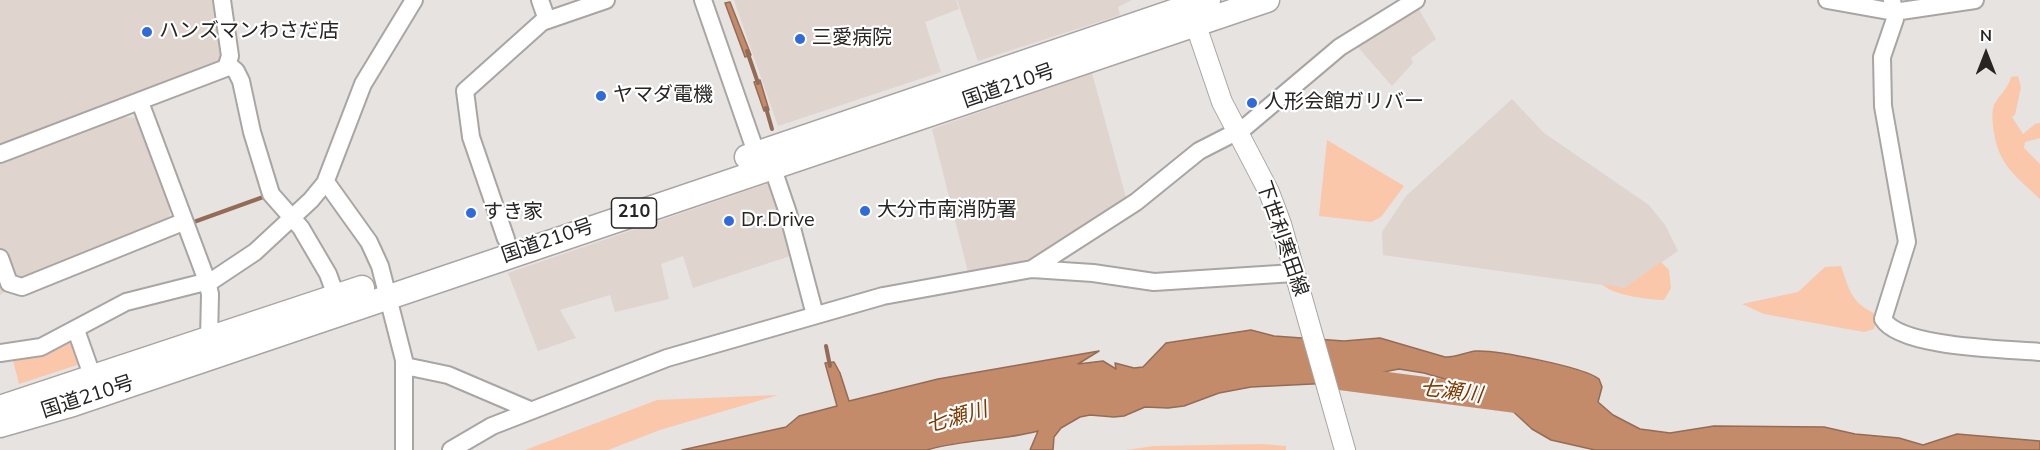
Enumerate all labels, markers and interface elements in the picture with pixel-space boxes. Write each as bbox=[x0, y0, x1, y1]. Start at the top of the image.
place label: ハンズマンわさだ店 bbox=[159, 20, 339, 44]
north arrow bbox=[1956, 24, 2016, 84]
marker: ハンズマンわさだ店 bbox=[140, 25, 154, 39]
text: N bbox=[1980, 25, 1992, 47]
place label: 三愛病院 bbox=[812, 27, 892, 51]
marker: 三愛病院 bbox=[793, 32, 807, 46]
street label: 国道210号 bbox=[960, 60, 1058, 114]
place label: ヤマダ電機 bbox=[613, 84, 713, 108]
marker: ヤマダ電機 bbox=[594, 89, 608, 103]
place label: 人形会館ガリバー bbox=[1264, 91, 1424, 115]
marker: 人形会館ガリバー bbox=[1245, 96, 1259, 110]
street label: 下世利寒田線 bbox=[1250, 178, 1312, 300]
road number: 210 bbox=[612, 198, 656, 228]
place label: 大分市南消防署 bbox=[877, 199, 1017, 223]
place label: すき家 bbox=[483, 201, 543, 225]
marker: 大分市南消防署 bbox=[858, 204, 872, 218]
marker: すき家 bbox=[464, 206, 478, 220]
place label: Dr.Drive bbox=[741, 209, 815, 233]
marker: Dr.Drive bbox=[722, 214, 736, 228]
street label: 国道210号 bbox=[499, 215, 597, 269]
street label: 国道210号 bbox=[39, 372, 137, 424]
water label: 七瀬川 bbox=[1418, 377, 1484, 409]
water label: 七瀬川 bbox=[923, 398, 991, 440]

